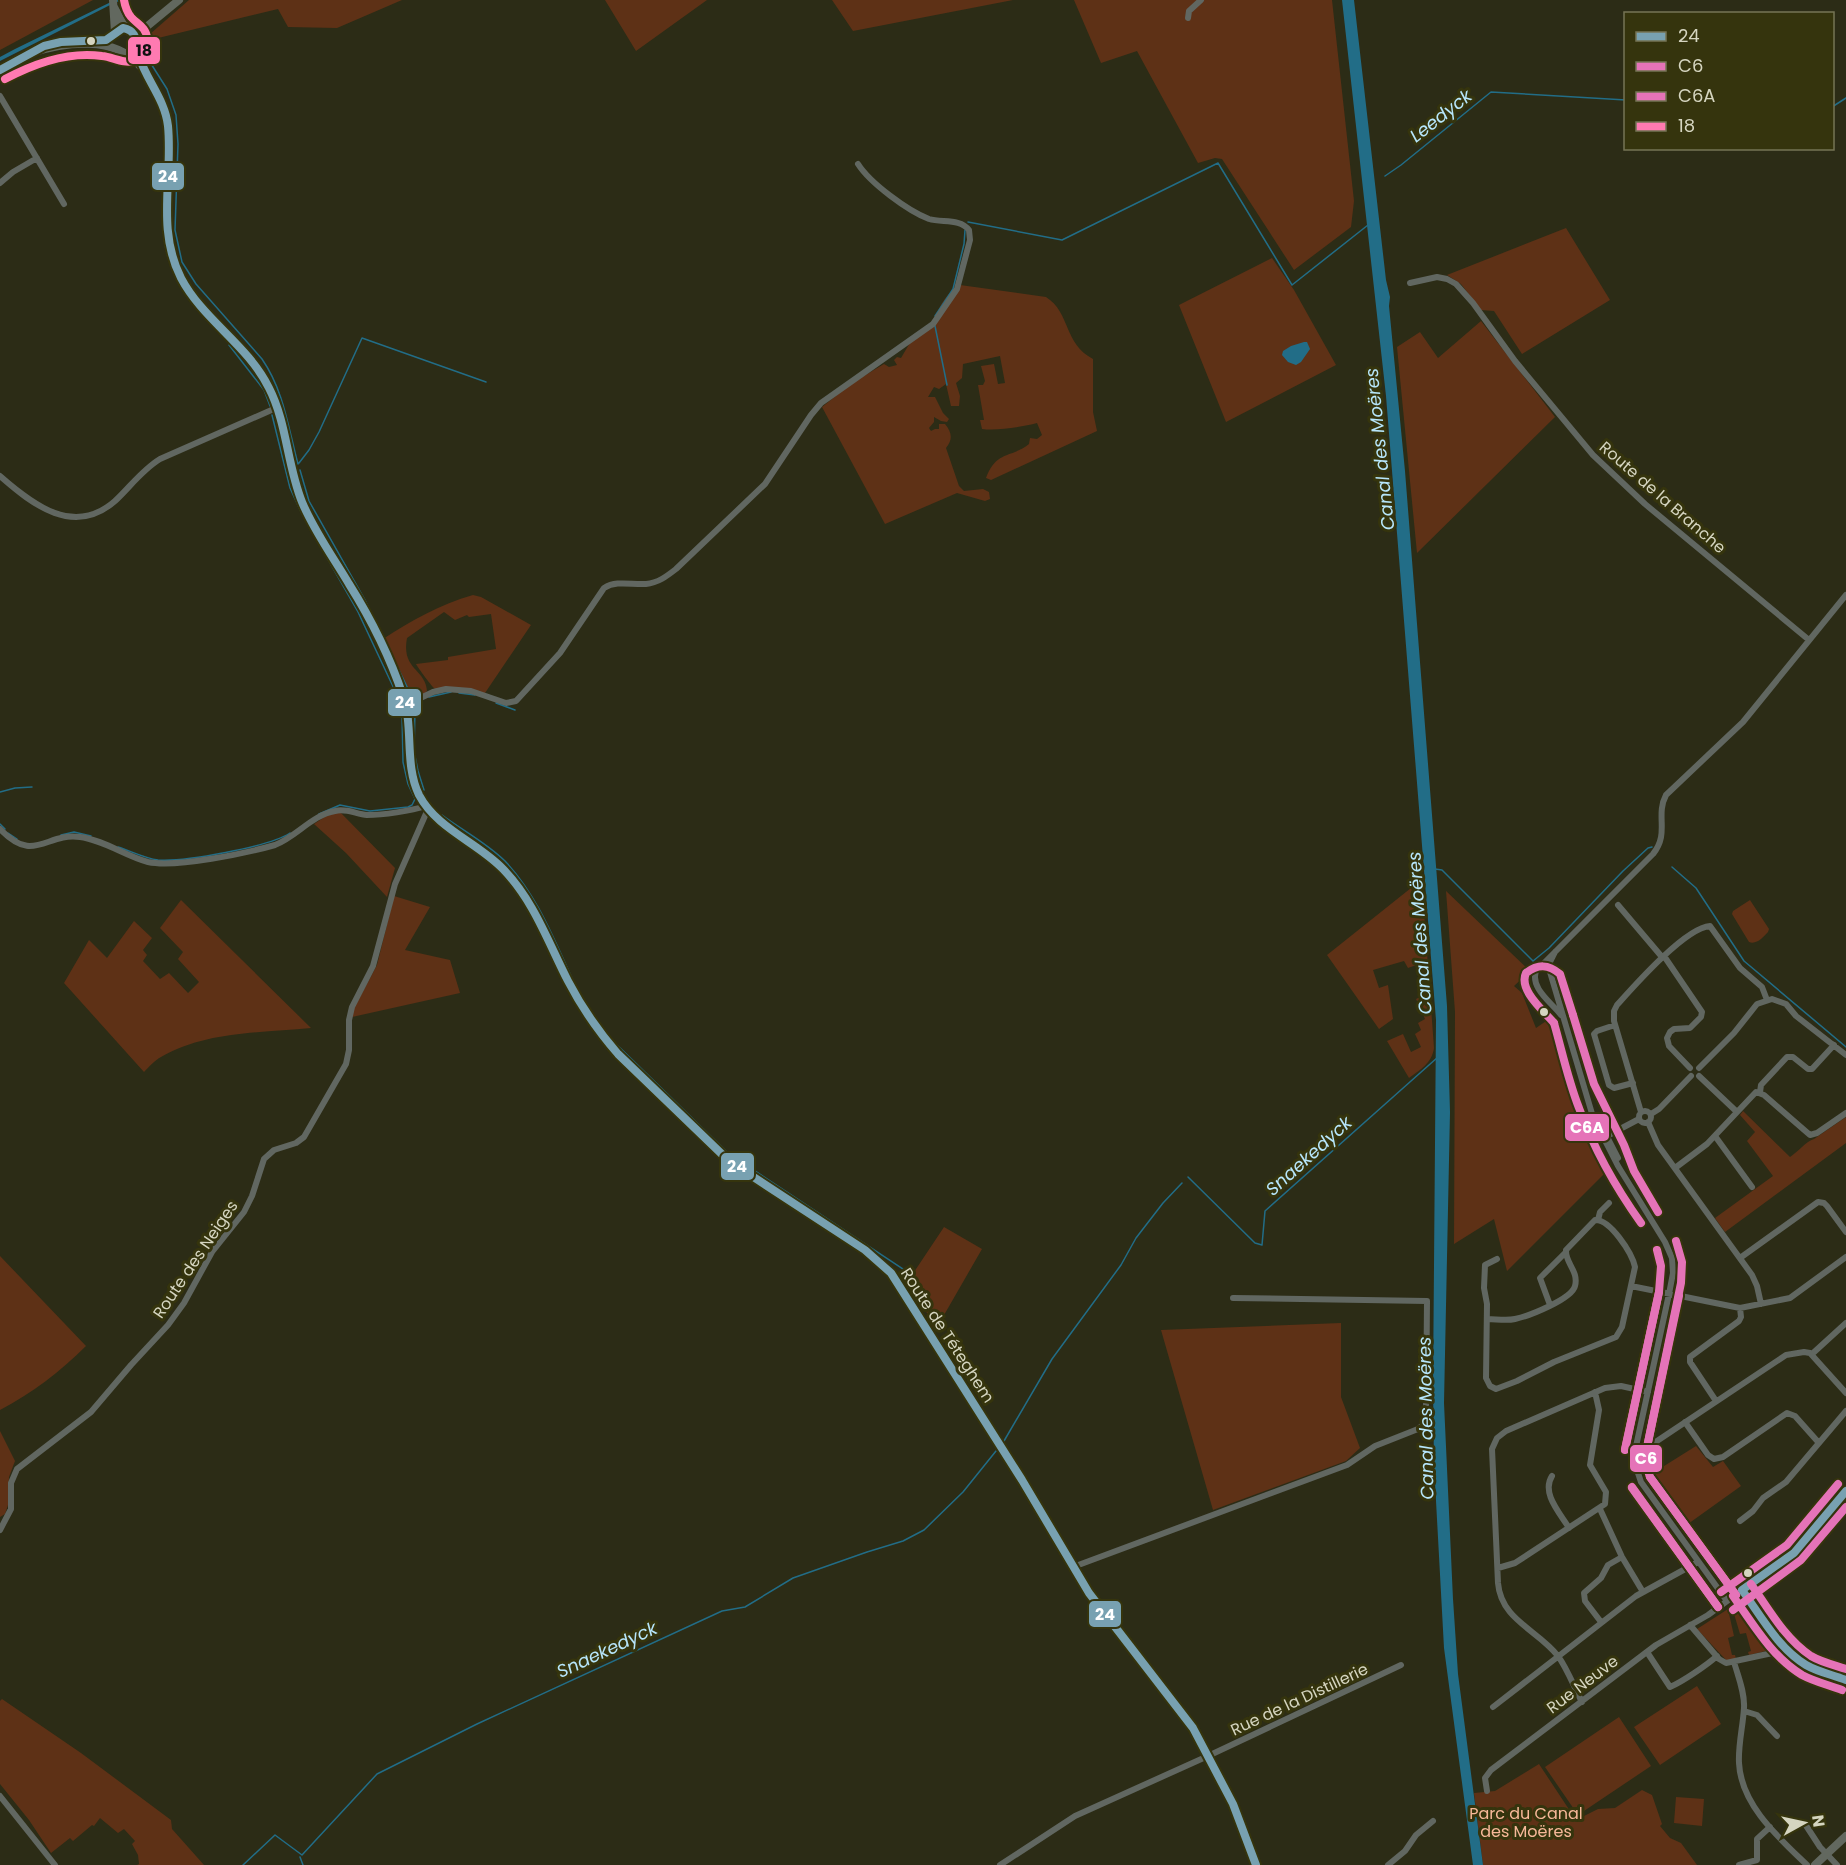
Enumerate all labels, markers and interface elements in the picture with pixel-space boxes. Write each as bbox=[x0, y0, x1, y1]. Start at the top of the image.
legend bbox=[1624, 12, 1834, 150]
text: 24 bbox=[1678, 23, 1700, 48]
unlabelled marker bbox=[85, 35, 97, 47]
line badge: 18 bbox=[127, 36, 161, 65]
text: 18 bbox=[136, 39, 152, 62]
text: C6 bbox=[1678, 53, 1703, 78]
water label: Leedyck bbox=[1404, 83, 1478, 148]
text: C6A bbox=[1678, 83, 1715, 108]
text: 18 bbox=[1678, 113, 1695, 138]
line badge: 24 bbox=[151, 162, 185, 191]
text: 24 bbox=[158, 165, 178, 188]
water label: Canal des Moëres bbox=[1359, 367, 1400, 531]
street label: Route de la Branche bbox=[1594, 436, 1731, 559]
line badge: 24 bbox=[387, 688, 422, 717]
text: 24 bbox=[395, 691, 415, 714]
water label: Canal des Moëres bbox=[1401, 851, 1438, 1015]
unlabelled marker bbox=[1538, 1006, 1550, 1018]
water label: Snaekedyck bbox=[1260, 1110, 1358, 1201]
line badge: C6A bbox=[1564, 1113, 1610, 1142]
text: C6A bbox=[1570, 1116, 1604, 1139]
line badge: 24 bbox=[720, 1152, 755, 1181]
text: 24 bbox=[727, 1155, 747, 1178]
street label: Route des Neiges bbox=[147, 1196, 243, 1323]
street label: Route de Téteghem bbox=[895, 1263, 1000, 1407]
water label: Canal des Moëres bbox=[1412, 1336, 1439, 1500]
line badge: C6 bbox=[1629, 1444, 1663, 1473]
text: C6 bbox=[1635, 1447, 1657, 1470]
unlabelled marker bbox=[1742, 1567, 1754, 1579]
line badge: 24 bbox=[1088, 1600, 1122, 1628]
text: 24 bbox=[1095, 1603, 1115, 1626]
water label: Snaekedyck bbox=[552, 1615, 662, 1684]
street label: Rue Neuve bbox=[1542, 1650, 1623, 1719]
street label: Rue de la Distillerie bbox=[1227, 1657, 1372, 1741]
north arrow bbox=[1774, 1793, 1834, 1853]
park label: Parc du Canal des Moëres bbox=[1469, 1802, 1583, 1843]
text: N bbox=[1806, 1813, 1831, 1829]

